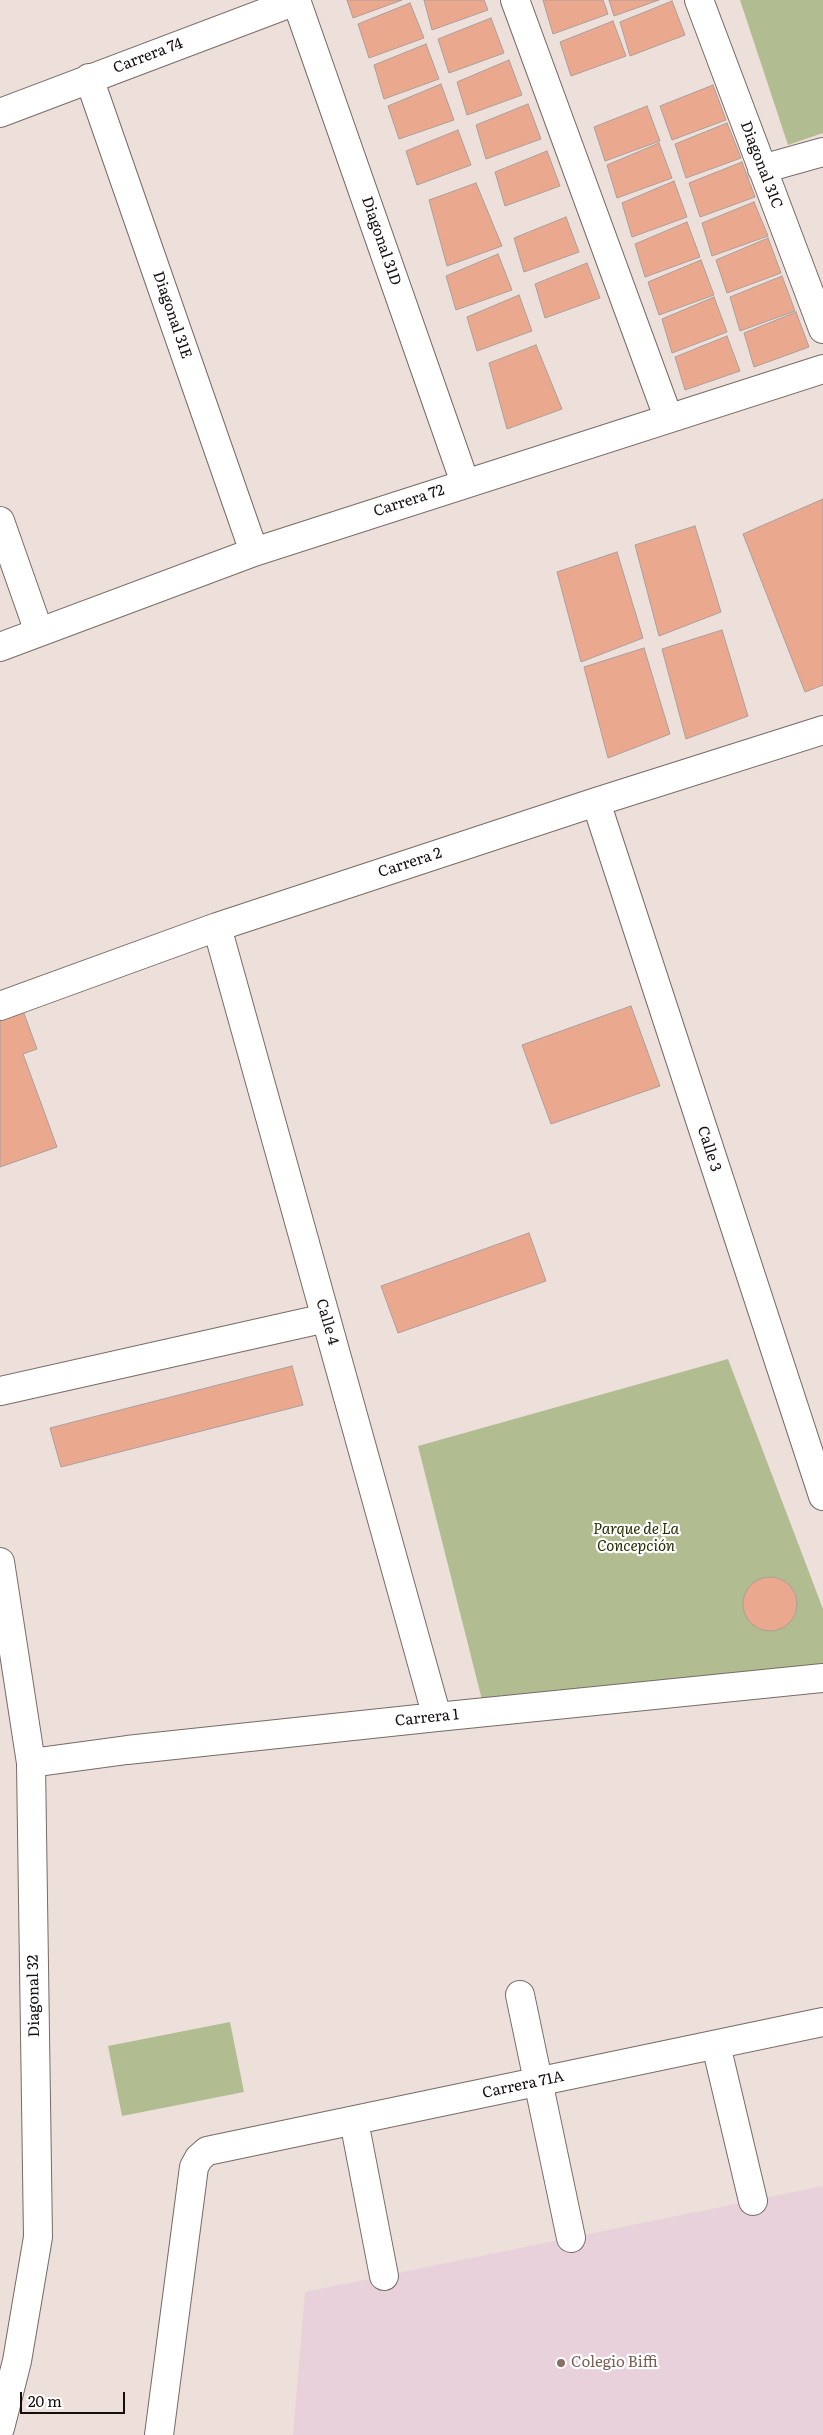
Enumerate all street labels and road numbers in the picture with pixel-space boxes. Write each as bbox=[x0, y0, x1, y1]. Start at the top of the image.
street label: Carrera 74 bbox=[111, 35, 185, 77]
street label: Diagonal 31C bbox=[736, 119, 786, 211]
street label: Diagonal 31D bbox=[357, 194, 405, 288]
street label: Diagonal 31E bbox=[149, 269, 195, 361]
street label: Carrera 72 bbox=[371, 481, 447, 521]
street label: Carrera 2 bbox=[376, 844, 444, 882]
street label: Calle 3 bbox=[693, 1124, 725, 1174]
street label: Calle 4 bbox=[312, 1297, 342, 1347]
street label: Carrera 1 bbox=[394, 1706, 460, 1730]
street label: Diagonal 32 bbox=[24, 1955, 44, 2037]
street label: Carrera 71A bbox=[481, 2068, 565, 2102]

